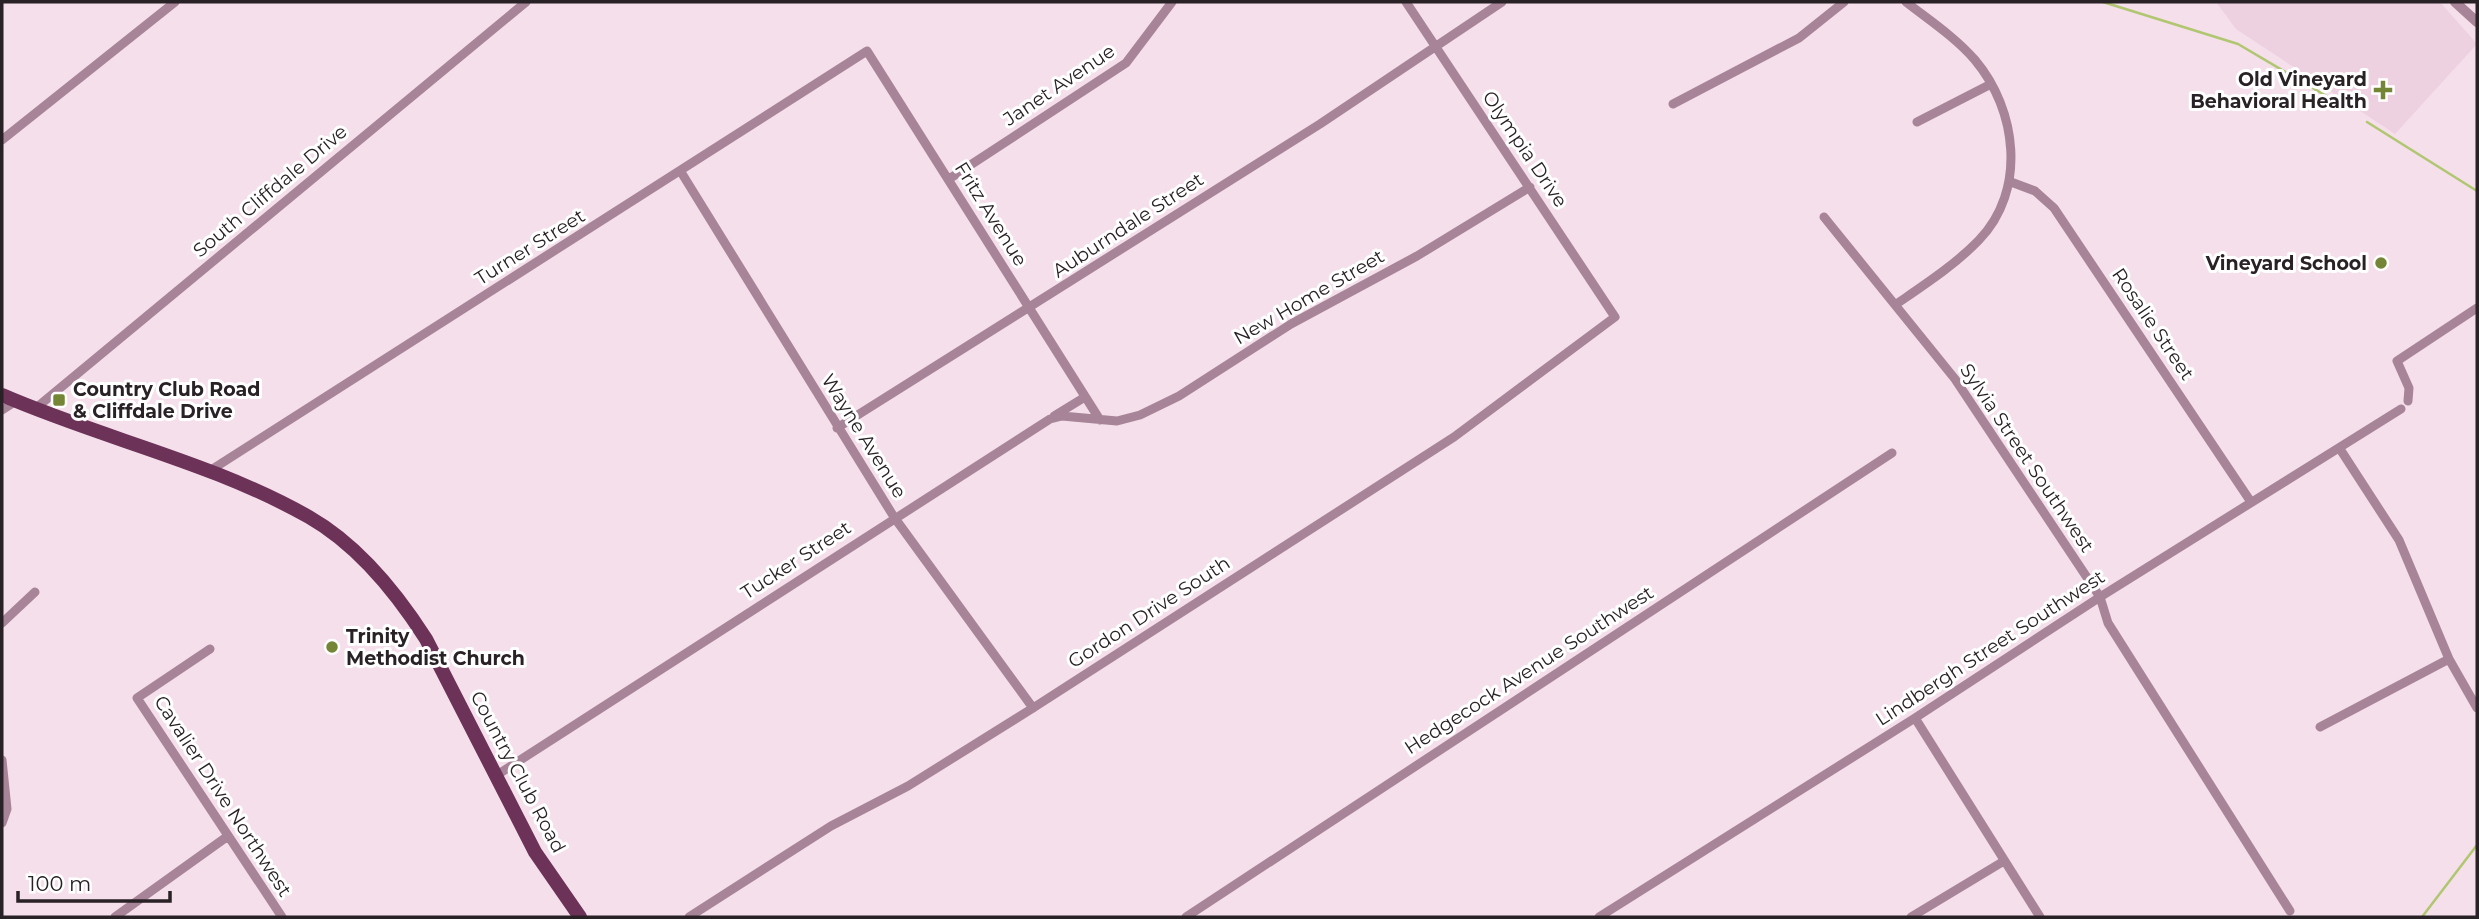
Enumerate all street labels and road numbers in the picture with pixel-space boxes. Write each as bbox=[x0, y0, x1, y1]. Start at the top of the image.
street label: Janet Avenue bbox=[998, 39, 1119, 131]
street label: Olympia Drive bbox=[1478, 86, 1572, 212]
street label: South Cliffdale Drive bbox=[188, 120, 352, 262]
street label: Fritz Avenue bbox=[950, 158, 1032, 270]
street label: Auburndale Street bbox=[1048, 167, 1208, 282]
street label: Turner Street bbox=[471, 204, 589, 290]
street label: New Home Street bbox=[1230, 244, 1389, 349]
street label: Rosalie Street bbox=[2107, 264, 2199, 385]
street label: Sylvia Street Southwest bbox=[1955, 359, 2099, 557]
street label: Wayne Avenue bbox=[817, 370, 911, 502]
street label: Tucker Street bbox=[737, 516, 856, 604]
street label: Gordon Drive South bbox=[1064, 551, 1234, 673]
street label: Lindbergh Street Southwest bbox=[1871, 565, 2109, 731]
street label: Hedgecock Avenue Southwest bbox=[1400, 581, 1658, 759]
street label: Country Club Road bbox=[466, 687, 570, 857]
street label: Cavalier Drive Northwest bbox=[149, 691, 297, 901]

